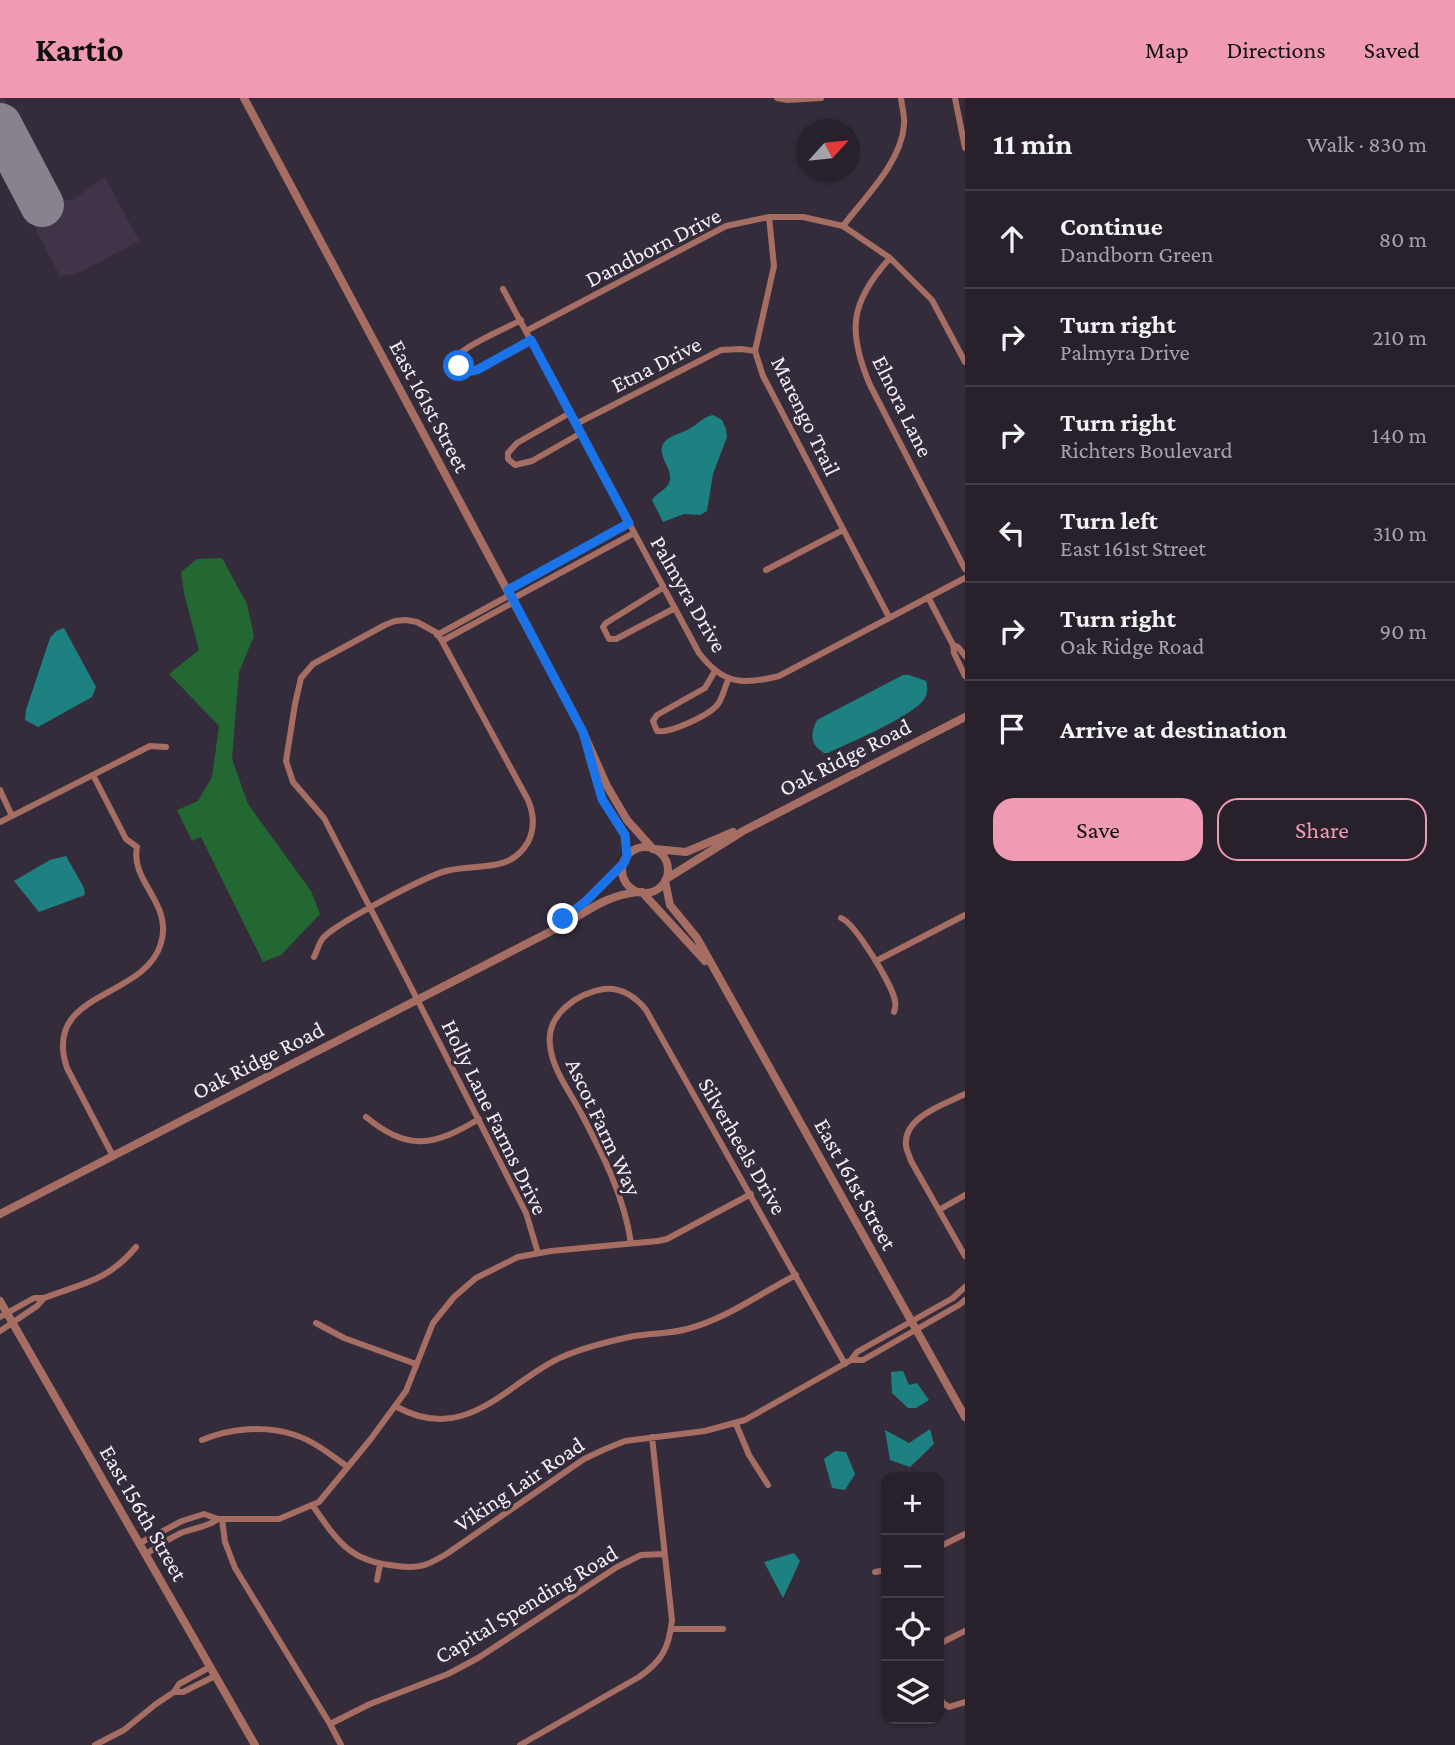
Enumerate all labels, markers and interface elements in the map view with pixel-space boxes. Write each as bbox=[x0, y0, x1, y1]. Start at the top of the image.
text: Kartio bbox=[35, 31, 124, 68]
text: Map bbox=[1145, 36, 1189, 63]
text: Directions bbox=[1227, 36, 1326, 63]
text: Saved bbox=[1364, 36, 1420, 63]
north arrow bbox=[797, 119, 860, 182]
text: 11 min bbox=[993, 127, 1073, 160]
text: Walk · 830 m bbox=[1306, 131, 1427, 157]
street label: Dandborn Drive bbox=[581, 202, 725, 292]
text: Continue bbox=[1060, 212, 1163, 241]
icon: ahead bbox=[993, 220, 1031, 258]
text: 80 m bbox=[1379, 226, 1427, 252]
text: Dandborn Green bbox=[1060, 241, 1213, 267]
text: Turn right bbox=[1060, 310, 1176, 339]
icon: right bbox=[993, 318, 1031, 356]
text: 210 m bbox=[1373, 324, 1427, 350]
street label: Etna Drive bbox=[607, 330, 705, 398]
street label: East 161st Street bbox=[384, 335, 476, 477]
text: Palmyra Drive bbox=[1060, 339, 1190, 365]
route start bbox=[443, 350, 474, 381]
street label: Elnora Lane bbox=[867, 351, 939, 461]
street label: Marengo Trail bbox=[766, 352, 846, 480]
text: Turn right bbox=[1060, 408, 1176, 437]
icon: right bbox=[993, 416, 1031, 454]
text: 140 m bbox=[1372, 422, 1427, 448]
text: Richters Boulevard bbox=[1060, 437, 1233, 463]
text: Turn left bbox=[1060, 506, 1158, 535]
icon: left bbox=[993, 514, 1031, 552]
text: 310 m bbox=[1373, 520, 1427, 546]
street label: Palmyra Drive bbox=[645, 531, 733, 657]
text: East 161st Street bbox=[1060, 535, 1206, 561]
text: Turn right bbox=[1060, 604, 1176, 633]
icon: right bbox=[993, 612, 1031, 650]
text: 90 m bbox=[1380, 618, 1427, 644]
text: Oak Ridge Road bbox=[1060, 633, 1204, 659]
icon: arrive bbox=[993, 710, 1031, 748]
street label: Oak Ridge Road bbox=[775, 713, 915, 801]
text: Arrive at destination bbox=[1060, 715, 1287, 744]
button: Save bbox=[993, 798, 1203, 861]
button: Share bbox=[1217, 798, 1427, 861]
route end bbox=[547, 903, 578, 934]
street label: Holly Lane Farms Drive bbox=[436, 1015, 554, 1219]
street label: Oak Ridge Road bbox=[188, 1016, 328, 1104]
street label: Ascot Farm Way bbox=[561, 1054, 647, 1200]
street label: Silverheels Drive bbox=[693, 1073, 793, 1219]
street label: East 161st Street bbox=[809, 1114, 903, 1254]
street label: Viking Lair Road bbox=[449, 1431, 589, 1537]
street label: East 156th Street bbox=[95, 1441, 194, 1586]
map controls bbox=[881, 1472, 944, 1724]
button: + bbox=[881, 1472, 944, 1535]
button: − bbox=[881, 1535, 944, 1598]
street label: Capital Spending Road bbox=[430, 1539, 622, 1669]
button: locate bbox=[881, 1598, 944, 1661]
button: layers bbox=[881, 1661, 944, 1724]

